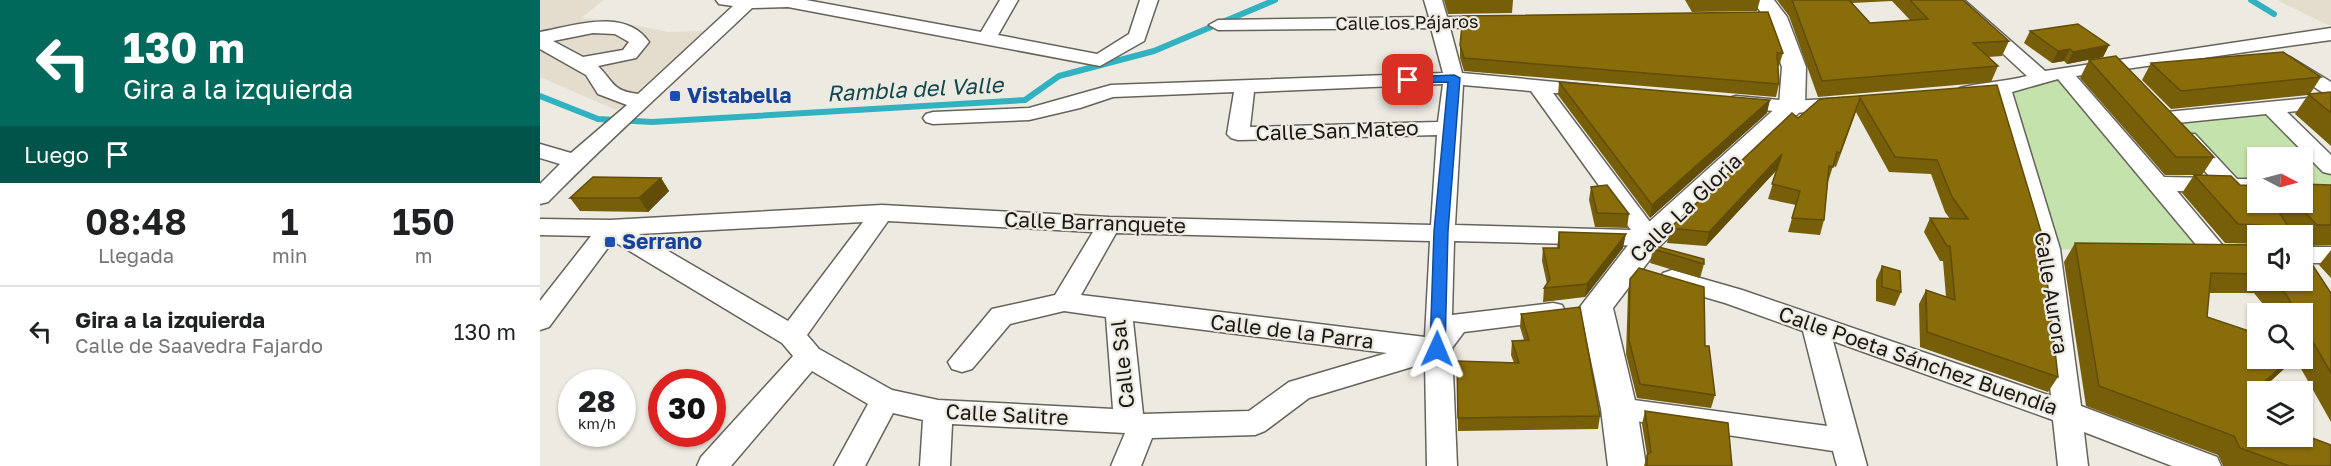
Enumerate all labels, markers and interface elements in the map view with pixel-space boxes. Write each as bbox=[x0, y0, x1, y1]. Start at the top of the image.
street label: Calle los Pájaros bbox=[1335, 10, 1479, 34]
text: 130 m bbox=[123, 22, 245, 72]
icon: left bbox=[24, 24, 102, 102]
pin bbox=[1382, 54, 1433, 105]
icon: arrive bbox=[1391, 63, 1424, 96]
water label: Rambla del Valle bbox=[826, 70, 1006, 107]
text: Gira a la izquierda bbox=[123, 73, 353, 105]
place label: Vistabella bbox=[687, 82, 791, 108]
marker: Vistabella bbox=[668, 89, 682, 103]
street label: Calle San Mateo bbox=[1255, 114, 1419, 146]
icon: arrive bbox=[101, 138, 134, 171]
text: Luego bbox=[24, 141, 89, 168]
street label: Calle La Gloria bbox=[1624, 147, 1747, 267]
north arrow bbox=[2247, 147, 2313, 213]
map controls bbox=[2247, 147, 2313, 447]
text: 08:48 bbox=[85, 200, 187, 243]
text: 1 bbox=[281, 200, 299, 243]
text: 150 bbox=[392, 200, 455, 243]
street label: Calle Barranquete bbox=[1004, 206, 1186, 238]
button: sound bbox=[2247, 225, 2313, 291]
place label: Serrano bbox=[622, 228, 702, 254]
street label: Calle Aurora bbox=[2029, 230, 2074, 356]
marker: Serrano bbox=[603, 235, 617, 249]
text: Llegada bbox=[98, 243, 174, 267]
text: min bbox=[272, 243, 307, 267]
text: m bbox=[415, 243, 433, 267]
street label: Calle Poeta Sánchez Buendía bbox=[1775, 300, 2061, 420]
button: search bbox=[2247, 303, 2313, 369]
text: Gira a la izquierda bbox=[75, 306, 265, 333]
street label: Calle de la Parra bbox=[1209, 308, 1375, 354]
icon: left bbox=[24, 315, 57, 348]
position arrow bbox=[1405, 317, 1469, 381]
text: 130 m bbox=[454, 318, 516, 345]
street label: Calle Sal bbox=[1104, 319, 1140, 410]
text: Calle de Saavedra Fajardo bbox=[75, 333, 323, 357]
speed limit sign: 30 bbox=[648, 369, 726, 447]
button: layers bbox=[2247, 381, 2313, 447]
text: 28 bbox=[578, 383, 616, 419]
street label: Calle Salitre bbox=[945, 398, 1069, 430]
text: km/h bbox=[578, 414, 616, 432]

